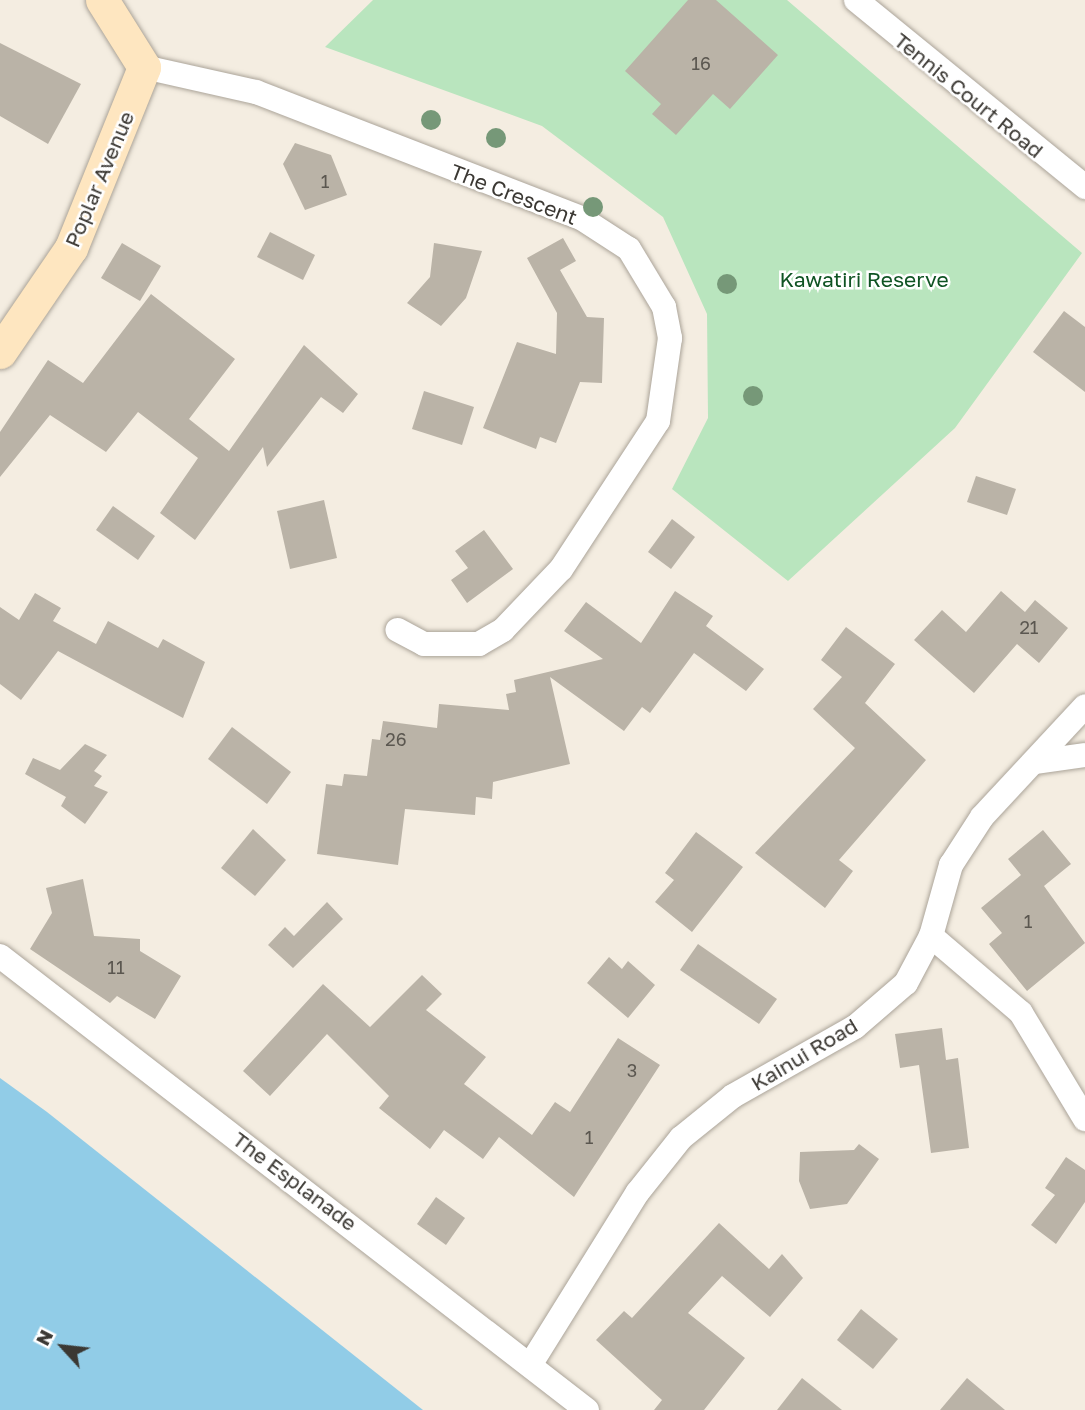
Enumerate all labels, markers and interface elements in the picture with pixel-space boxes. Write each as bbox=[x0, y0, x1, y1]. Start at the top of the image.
street label: Tennis Court Road bbox=[889, 27, 1049, 163]
house number: 16 bbox=[691, 52, 711, 74]
street label: Poplar Avenue bbox=[59, 107, 139, 251]
street label: The Crescent bbox=[447, 158, 581, 230]
house number: 1 bbox=[321, 170, 329, 192]
park label: Kawatiri Reserve bbox=[779, 266, 949, 292]
house number: 21 bbox=[1019, 616, 1039, 638]
house number: 26 bbox=[385, 728, 407, 750]
house number: 1 bbox=[1024, 910, 1032, 932]
house number: 11 bbox=[107, 956, 125, 978]
street label: Kainui Road bbox=[746, 1012, 862, 1096]
house number: 3 bbox=[627, 1059, 637, 1081]
street label: The Esplanade bbox=[228, 1126, 362, 1236]
house number: 1 bbox=[585, 1126, 593, 1148]
north arrow bbox=[28, 1312, 98, 1382]
text: N bbox=[30, 1326, 57, 1349]

